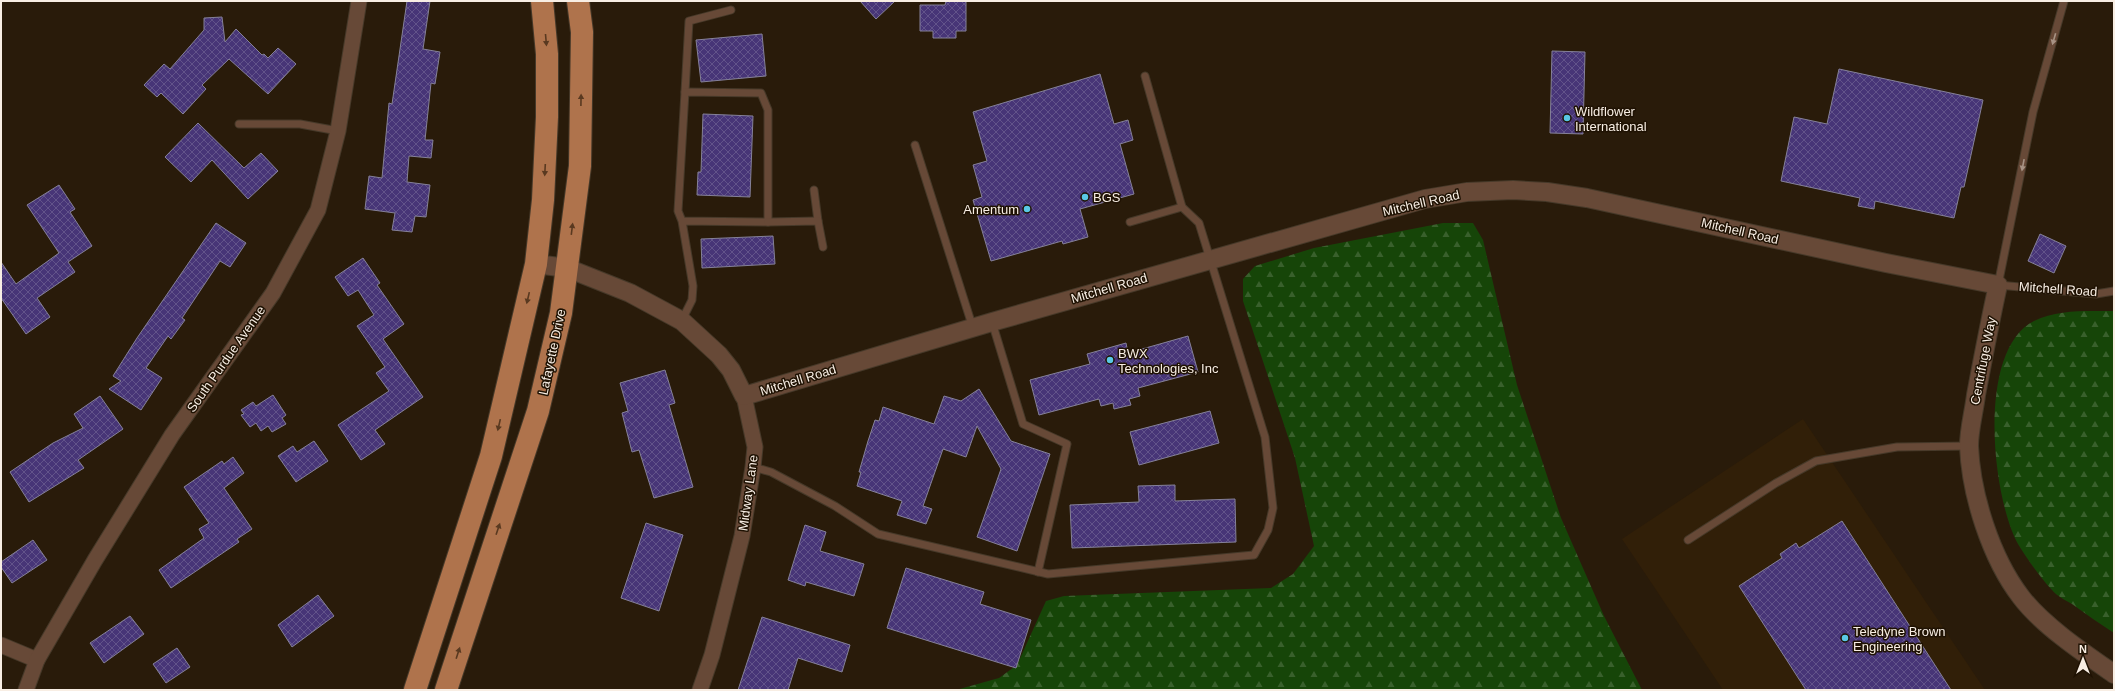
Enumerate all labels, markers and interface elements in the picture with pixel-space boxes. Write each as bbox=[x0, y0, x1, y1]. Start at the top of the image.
one-way arrow bbox=[2050, 32, 2056, 45]
one-way arrow bbox=[542, 34, 549, 46]
one-way arrow bbox=[578, 93, 584, 106]
place label: Wildflower International bbox=[1575, 104, 1647, 134]
marker: Wildflower International bbox=[1562, 113, 1572, 123]
one-way arrow bbox=[2019, 159, 2025, 171]
one-way arrow bbox=[541, 164, 548, 176]
street label: Mitchell Road bbox=[1381, 187, 1461, 219]
place label: BGS bbox=[1093, 190, 1121, 205]
marker: BGS bbox=[1080, 192, 1090, 202]
place label: Amentum bbox=[963, 202, 1019, 217]
marker: Amentum bbox=[1022, 204, 1032, 214]
street label: Mitchell Road bbox=[1700, 215, 1780, 247]
one-way arrow bbox=[569, 223, 575, 235]
street label: Mitchell Road bbox=[1069, 270, 1149, 306]
street label: Mitchell Road bbox=[2018, 279, 2098, 299]
one-way arrow bbox=[524, 292, 530, 305]
street label: South Purdue Avenue bbox=[184, 303, 268, 415]
street label: Lafayette Drive bbox=[536, 308, 568, 396]
street label: Centrifuge Way bbox=[1967, 315, 1999, 406]
place label: BWX Technologies, Inc bbox=[1118, 346, 1219, 376]
marker: BWX Technologies, Inc bbox=[1105, 355, 1115, 365]
street label: Mitchell Road bbox=[758, 361, 838, 399]
one-way arrow bbox=[495, 419, 501, 431]
street label: Midway Lane bbox=[735, 454, 761, 532]
one-way arrow bbox=[496, 523, 502, 535]
place label: Teledyne Brown Engineering bbox=[1853, 624, 1946, 654]
marker: Teledyne Brown Engineering bbox=[1840, 633, 1850, 643]
north arrow bbox=[2063, 639, 2103, 679]
text: N bbox=[2079, 643, 2087, 655]
one-way arrow bbox=[455, 647, 461, 659]

